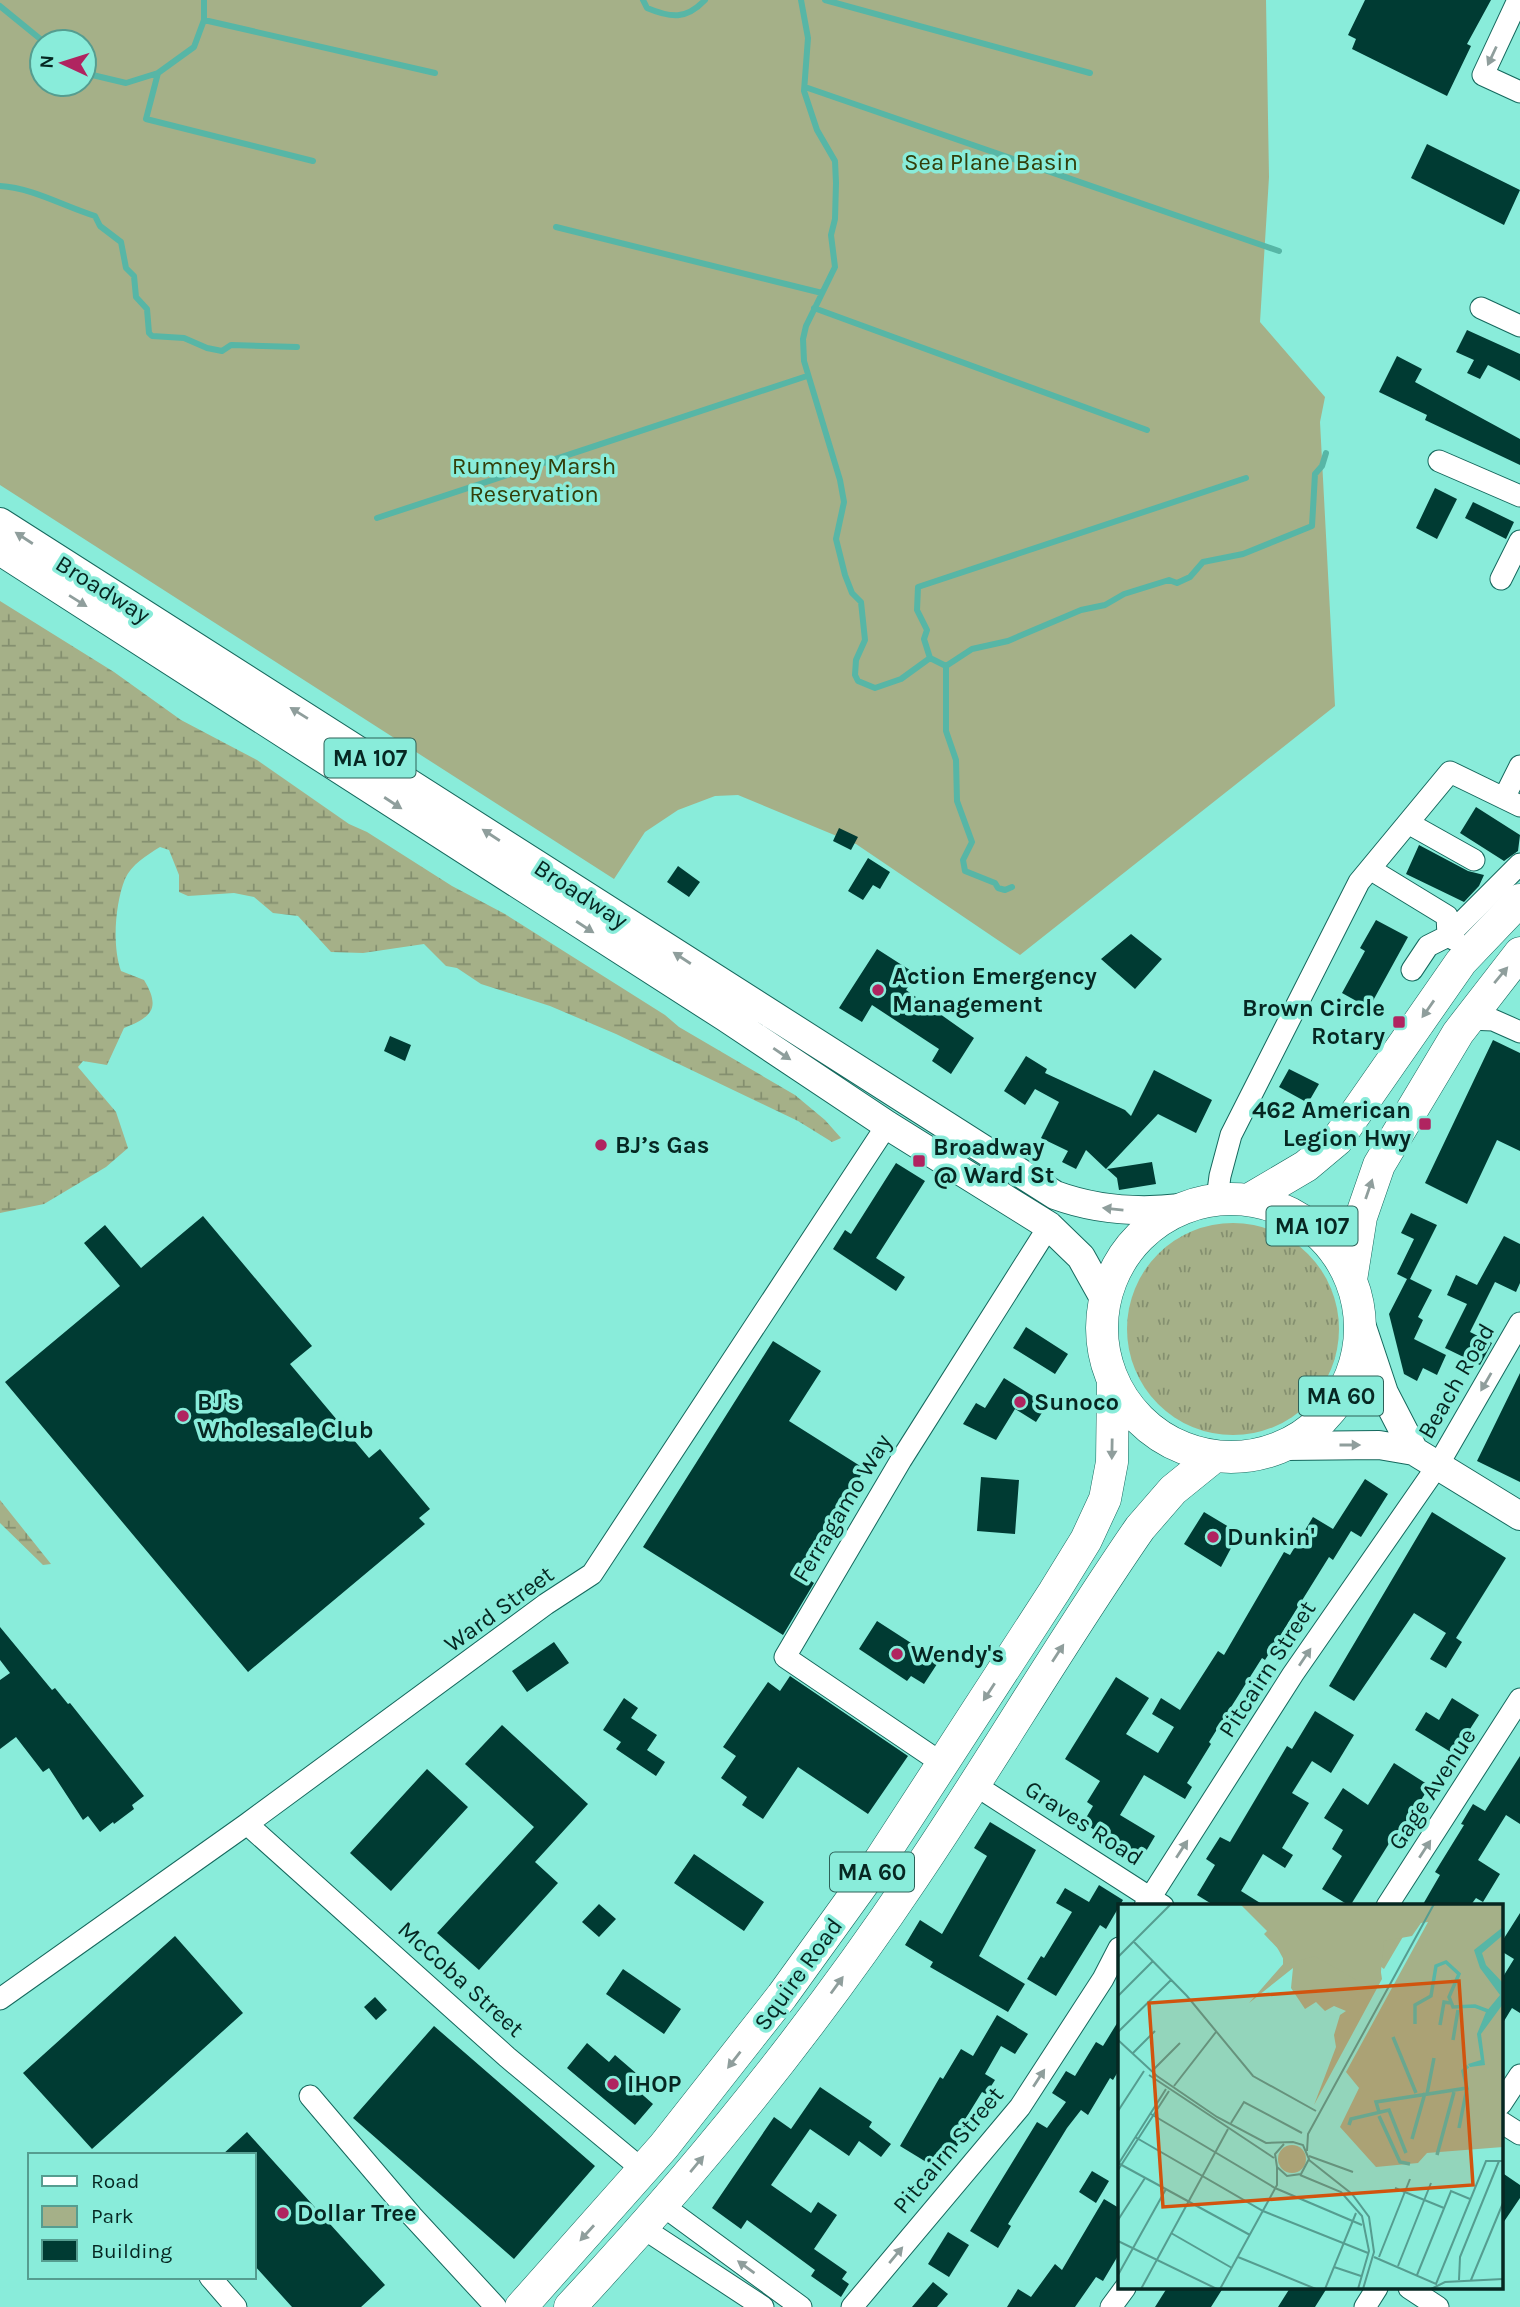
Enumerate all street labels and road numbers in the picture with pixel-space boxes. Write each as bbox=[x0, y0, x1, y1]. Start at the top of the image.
street label: Broadway bbox=[51, 549, 155, 629]
road number: MA 107 bbox=[324, 738, 416, 778]
street label: Broadway bbox=[529, 853, 633, 935]
road number: MA 107 bbox=[1266, 1206, 1358, 1246]
street label: Beach Road bbox=[1412, 1318, 1500, 1444]
road number: MA 60 bbox=[1299, 1376, 1383, 1415]
street label: Ferragamo Way bbox=[787, 1429, 897, 1587]
street label: Ward Street bbox=[439, 1560, 559, 1658]
street label: Pitcairn Street bbox=[1213, 1596, 1321, 1742]
street label: Gage Avenue bbox=[1382, 1723, 1482, 1855]
street label: Graves Road bbox=[1020, 1774, 1148, 1872]
road number: MA 60 bbox=[830, 1853, 914, 1892]
street label: Squire Road bbox=[748, 1912, 848, 2036]
street label: McCoba Street bbox=[392, 1915, 530, 2043]
street label: Pitcairn Street bbox=[887, 2081, 1009, 2219]

